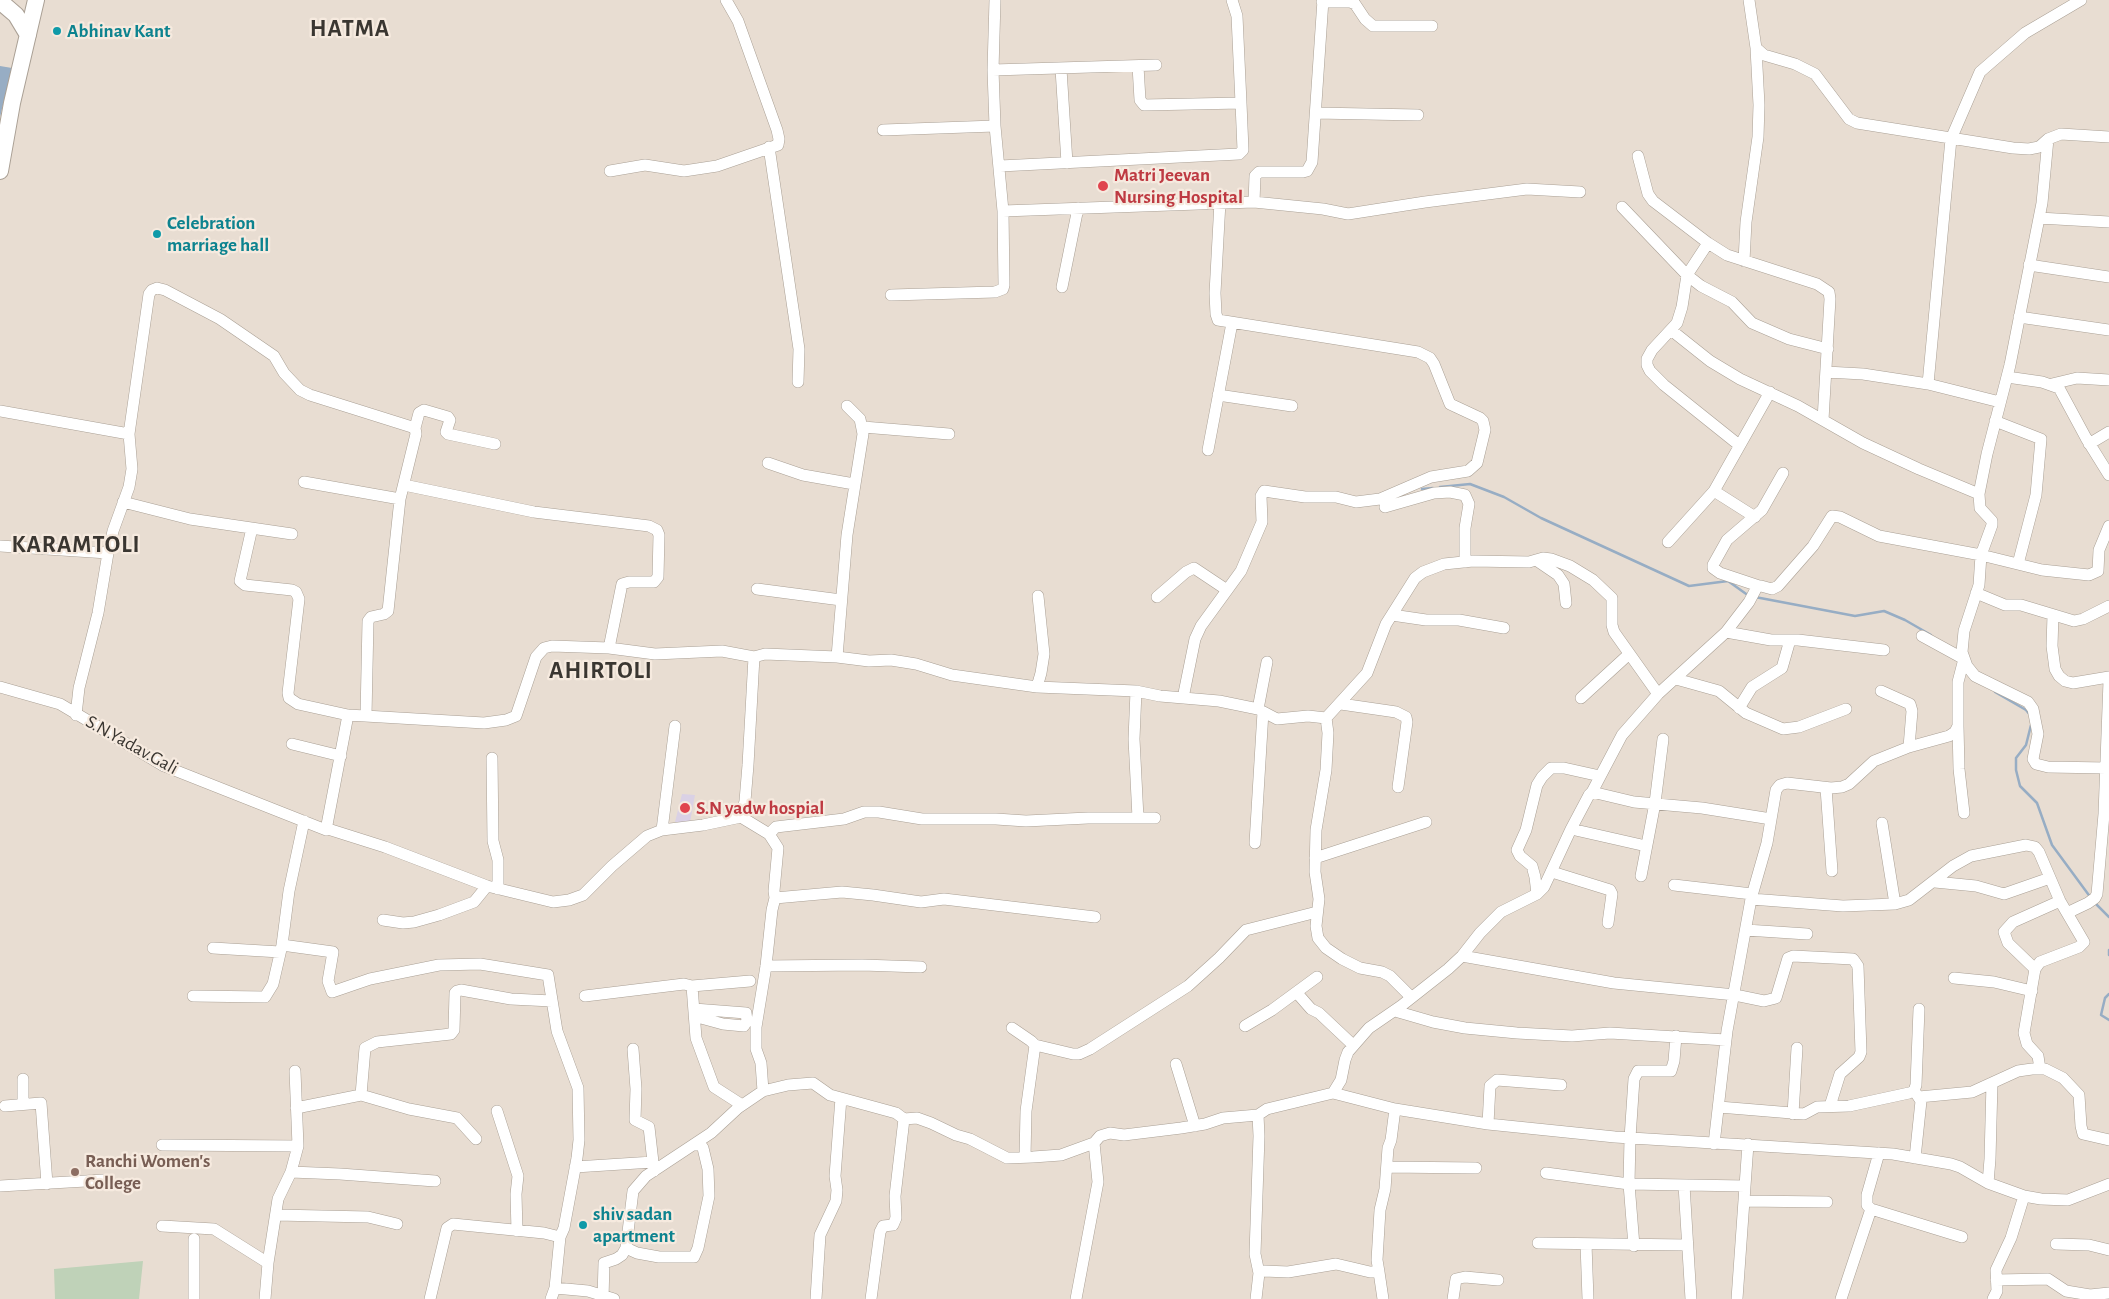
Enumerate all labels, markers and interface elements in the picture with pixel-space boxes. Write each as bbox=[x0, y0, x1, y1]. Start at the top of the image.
district label: HATMA bbox=[309, 15, 391, 43]
place label: Abhinav Kant bbox=[67, 20, 170, 42]
marker: Abhinav Kant bbox=[51, 25, 63, 37]
place label: Matri Jeevan Nursing Hospital bbox=[1114, 164, 1243, 208]
marker: Matri Jeevan Nursing Hospital bbox=[1096, 179, 1110, 193]
place label: Celebration marriage hall bbox=[167, 212, 269, 256]
marker: Celebration marriage hall bbox=[151, 228, 163, 240]
district label: KARAMTOLI bbox=[10, 531, 142, 559]
district label: AHIRTOLI bbox=[548, 657, 654, 685]
street label: S.N.Yadav.Gali bbox=[82, 710, 182, 780]
place label: S.N yadw hospial bbox=[696, 797, 824, 819]
marker: S.N yadw hospial bbox=[678, 801, 692, 815]
place label: Ranchi Women's College bbox=[85, 1150, 210, 1194]
marker: Ranchi Women's College bbox=[69, 1166, 81, 1178]
place label: shiv sadan apartment bbox=[593, 1203, 675, 1247]
marker: shiv sadan apartment bbox=[577, 1219, 589, 1231]

